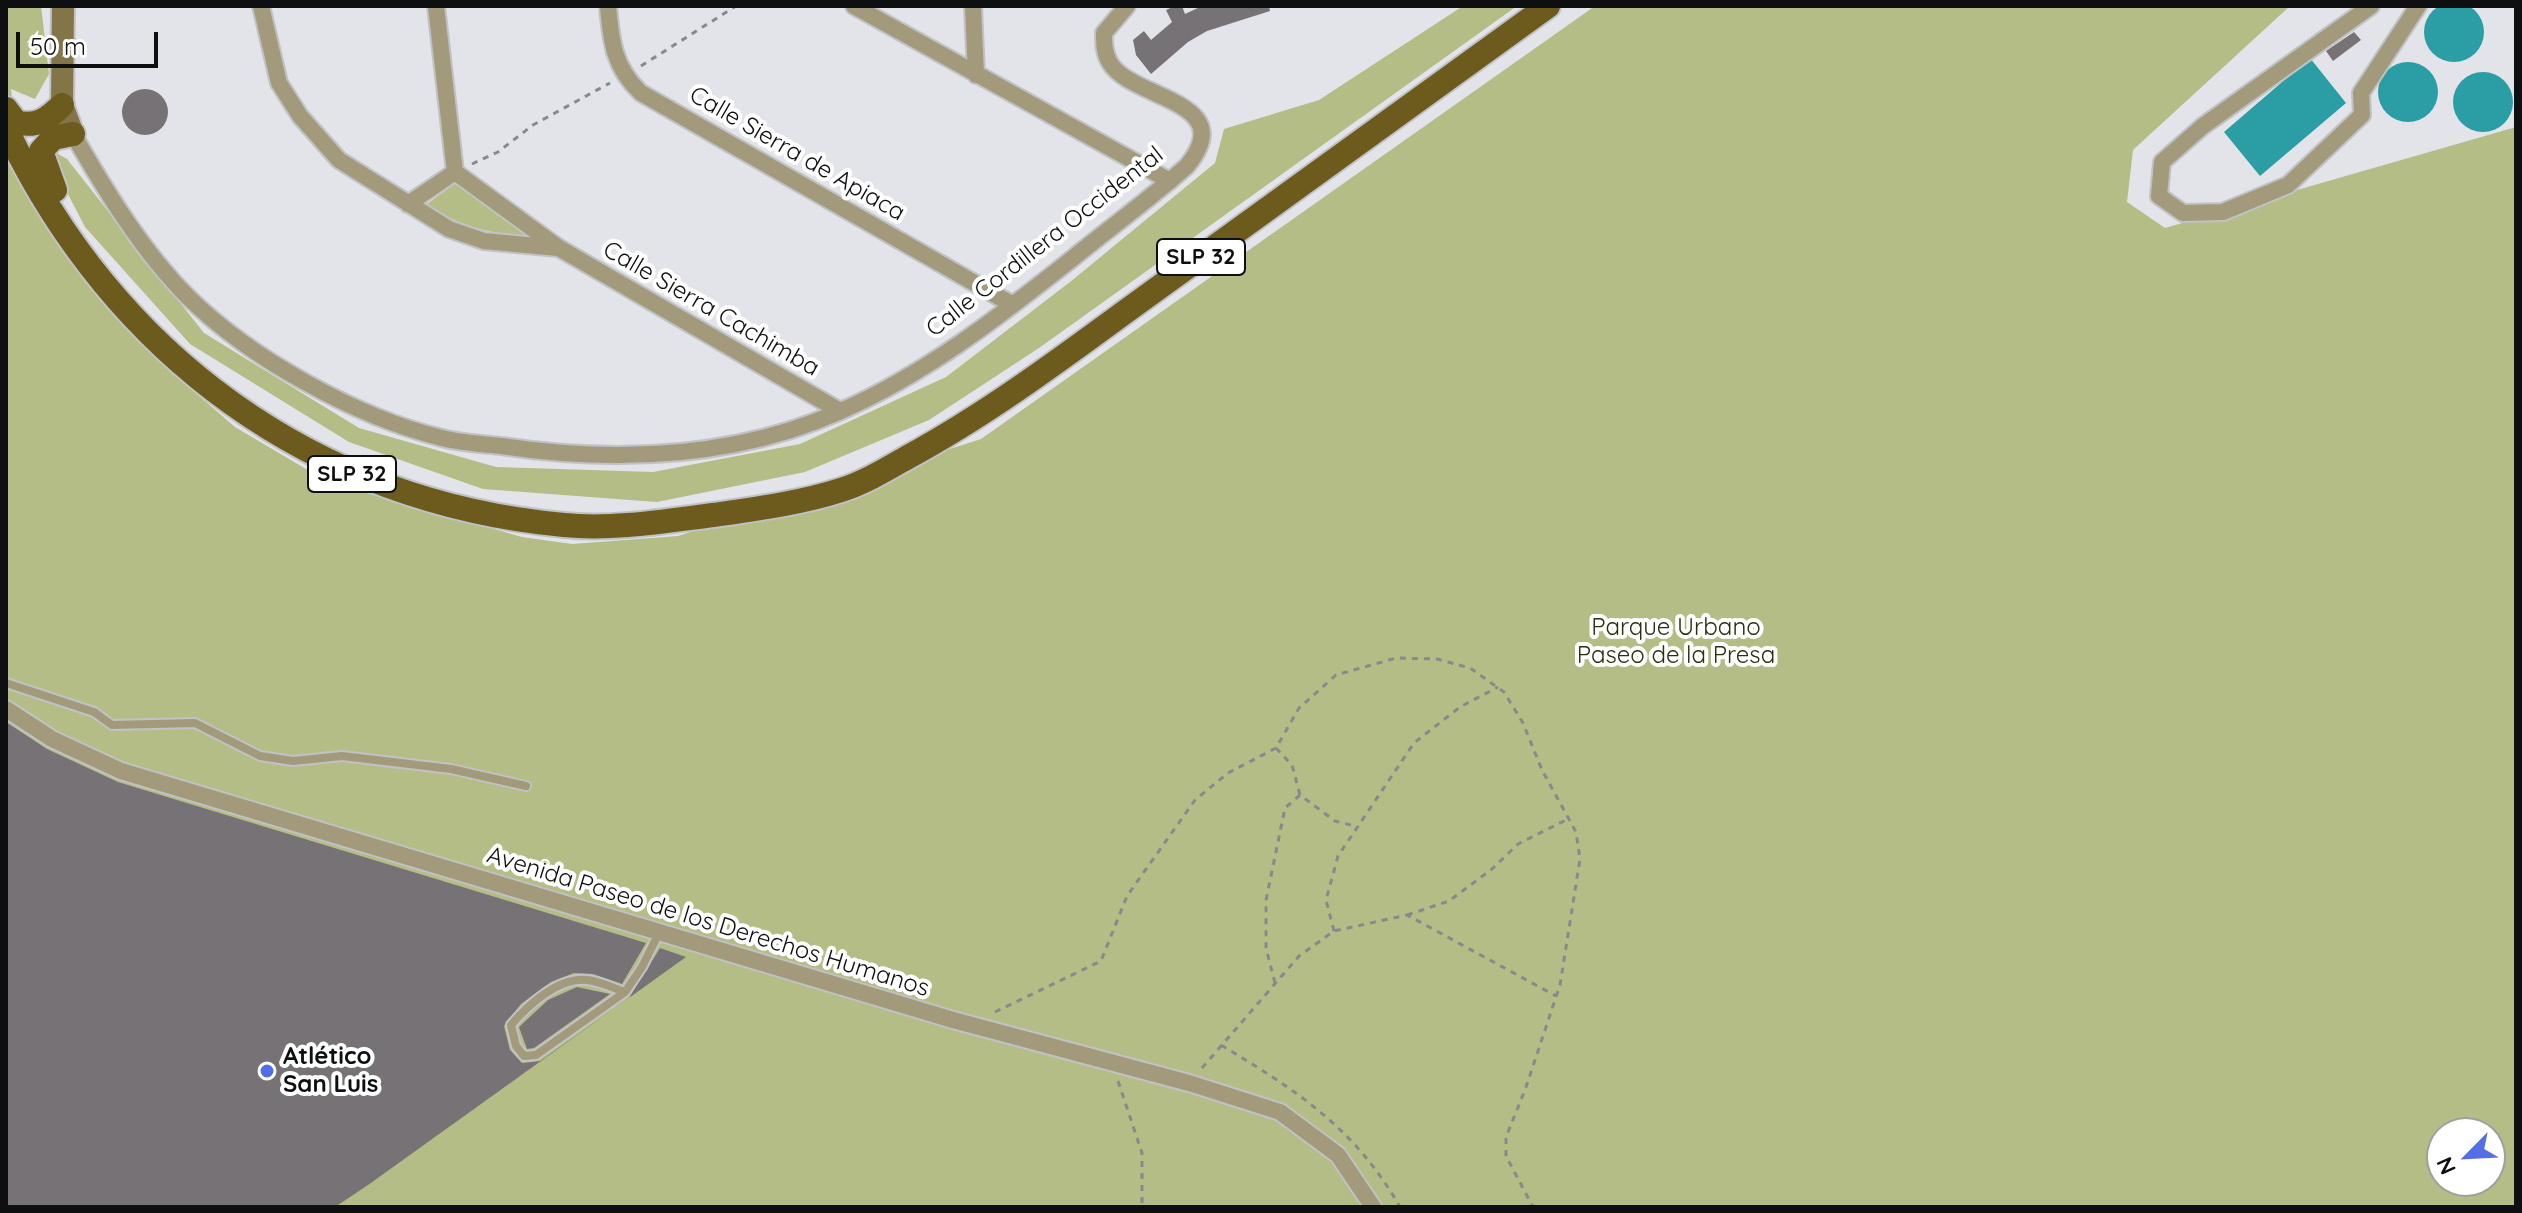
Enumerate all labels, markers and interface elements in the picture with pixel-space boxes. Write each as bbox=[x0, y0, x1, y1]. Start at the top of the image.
scale bar bbox=[20, 16, 162, 66]
text: 50 m bbox=[30, 31, 86, 61]
street label: Calle Sierra de Apiaca bbox=[684, 81, 910, 227]
street label: Calle Cordillera Occidental bbox=[921, 141, 1169, 343]
street label: Calle Sierra Cachimba bbox=[598, 235, 824, 383]
road number: SLP 32 bbox=[1157, 239, 1245, 275]
road number: SLP 32 bbox=[308, 456, 396, 492]
park label: Parque Urbano Paseo de la Presa bbox=[1577, 614, 1775, 670]
street label: Avenida Paseo de los Derechos Humanos bbox=[483, 841, 933, 1003]
place label: Atlético San Luis bbox=[283, 1043, 378, 1099]
marker: Atlético San Luis bbox=[258, 1062, 276, 1080]
north arrow bbox=[2426, 1117, 2506, 1197]
text: N bbox=[2430, 1153, 2462, 1179]

